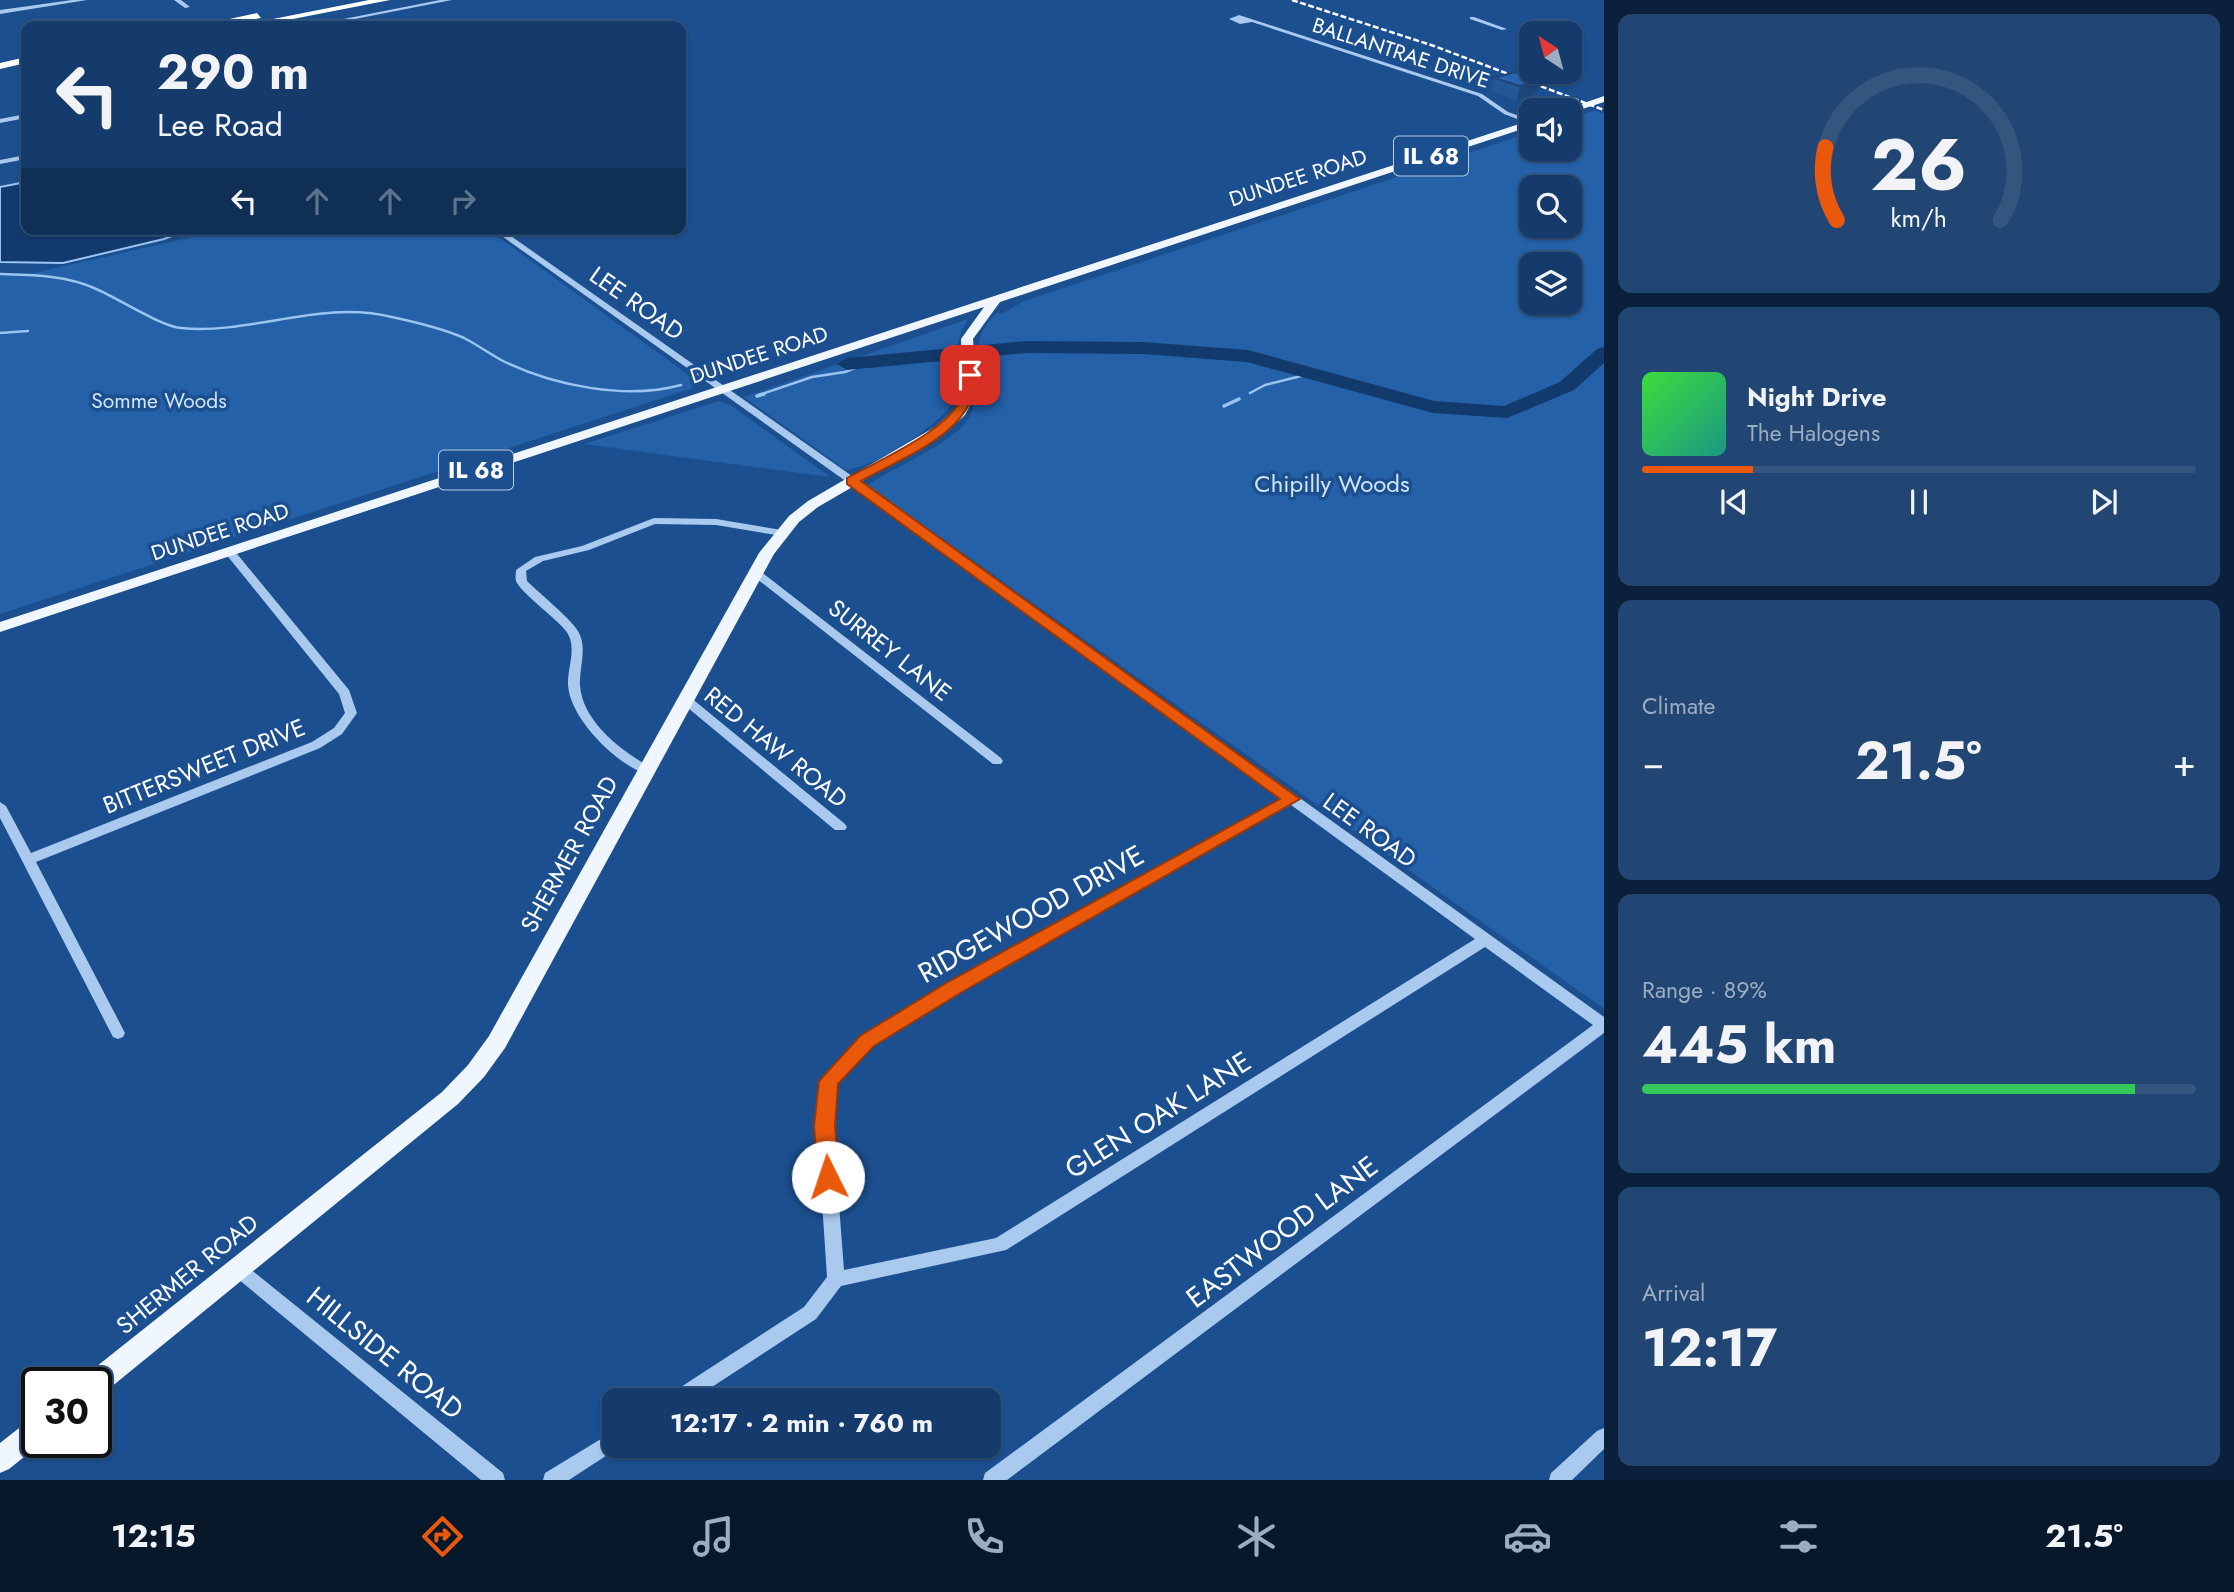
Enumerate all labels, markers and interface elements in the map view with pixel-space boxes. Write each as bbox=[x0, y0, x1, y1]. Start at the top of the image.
street label: BALLANTRAE DRIVE bbox=[1309, 10, 1493, 96]
north arrow bbox=[1519, 21, 1582, 84]
map controls bbox=[1519, 21, 1582, 315]
text: 290 m bbox=[157, 37, 309, 107]
icon: left bbox=[42, 49, 133, 140]
button: sound bbox=[1519, 98, 1582, 161]
text: Lee Road bbox=[157, 102, 283, 148]
text: 26 bbox=[1871, 112, 1967, 217]
road number: IL 68 bbox=[1394, 136, 1468, 176]
street label: DUNDEE ROAD bbox=[1225, 142, 1371, 214]
button: search bbox=[1519, 175, 1582, 238]
icon: left bbox=[225, 182, 263, 220]
icon: ahead bbox=[298, 182, 336, 220]
icon: ahead bbox=[371, 182, 409, 220]
icon: right bbox=[444, 182, 482, 220]
text: km/h bbox=[1891, 199, 1947, 235]
button: layers bbox=[1519, 252, 1582, 315]
street label: LEE ROAD bbox=[583, 258, 691, 348]
street label: DUNDEE ROAD bbox=[686, 319, 832, 391]
pin bbox=[940, 345, 1000, 405]
icon: arrive bbox=[951, 356, 989, 394]
text: Night Drive bbox=[1747, 378, 1887, 416]
park label: Somme Woods bbox=[91, 386, 227, 416]
text: The Halogens bbox=[1747, 416, 1880, 450]
road number: IL 68 bbox=[439, 450, 513, 490]
park label: Chipilly Woods bbox=[1254, 466, 1410, 501]
icon: previous bbox=[1715, 483, 1753, 521]
icon: pause bbox=[1900, 483, 1938, 521]
icon: next bbox=[2085, 483, 2123, 521]
street label: DUNDEE ROAD bbox=[147, 496, 293, 568]
street label: SURREY LANE bbox=[821, 591, 959, 709]
street label: RED HAW ROAD bbox=[697, 678, 855, 816]
text: Climate bbox=[1642, 689, 1715, 723]
street label: BITTERSWEET DRIVE bbox=[98, 709, 310, 823]
text: 21.5° bbox=[1855, 723, 1982, 799]
text: − bbox=[1642, 735, 1664, 790]
text: + bbox=[2173, 735, 2196, 790]
street label: SHERMER ROAD bbox=[511, 769, 627, 939]
street label: LEE ROAD bbox=[1316, 784, 1424, 876]
street label: RIDGEWOOD DRIVE bbox=[910, 835, 1152, 993]
text: Range · 89% bbox=[1642, 973, 1767, 1007]
text: 445 km bbox=[1642, 1007, 1836, 1083]
street label: GLEN OAK LANE bbox=[1057, 1041, 1259, 1189]
position arrow bbox=[791, 1140, 865, 1214]
street label: EASTWOOD LANE bbox=[1177, 1146, 1387, 1318]
street label: SHERMER ROAD bbox=[108, 1206, 266, 1342]
text: Arrival bbox=[1642, 1276, 1705, 1310]
street label: HILLSIDE ROAD bbox=[298, 1277, 472, 1429]
text: 12:17 bbox=[1642, 1310, 1777, 1386]
speed limit sign: 30 bbox=[21, 1367, 112, 1458]
text: 12:17 · 2 min · 760 m bbox=[670, 1404, 933, 1442]
icon: directions bbox=[418, 1512, 467, 1561]
icon: music bbox=[689, 1512, 738, 1561]
icon: phone bbox=[960, 1512, 1009, 1561]
icon: climate bbox=[1232, 1512, 1281, 1561]
icon: car bbox=[1503, 1512, 1552, 1561]
icon: filters bbox=[1774, 1512, 1823, 1561]
text: 12:15 bbox=[111, 1513, 196, 1559]
text: 21.5° bbox=[2045, 1513, 2123, 1559]

